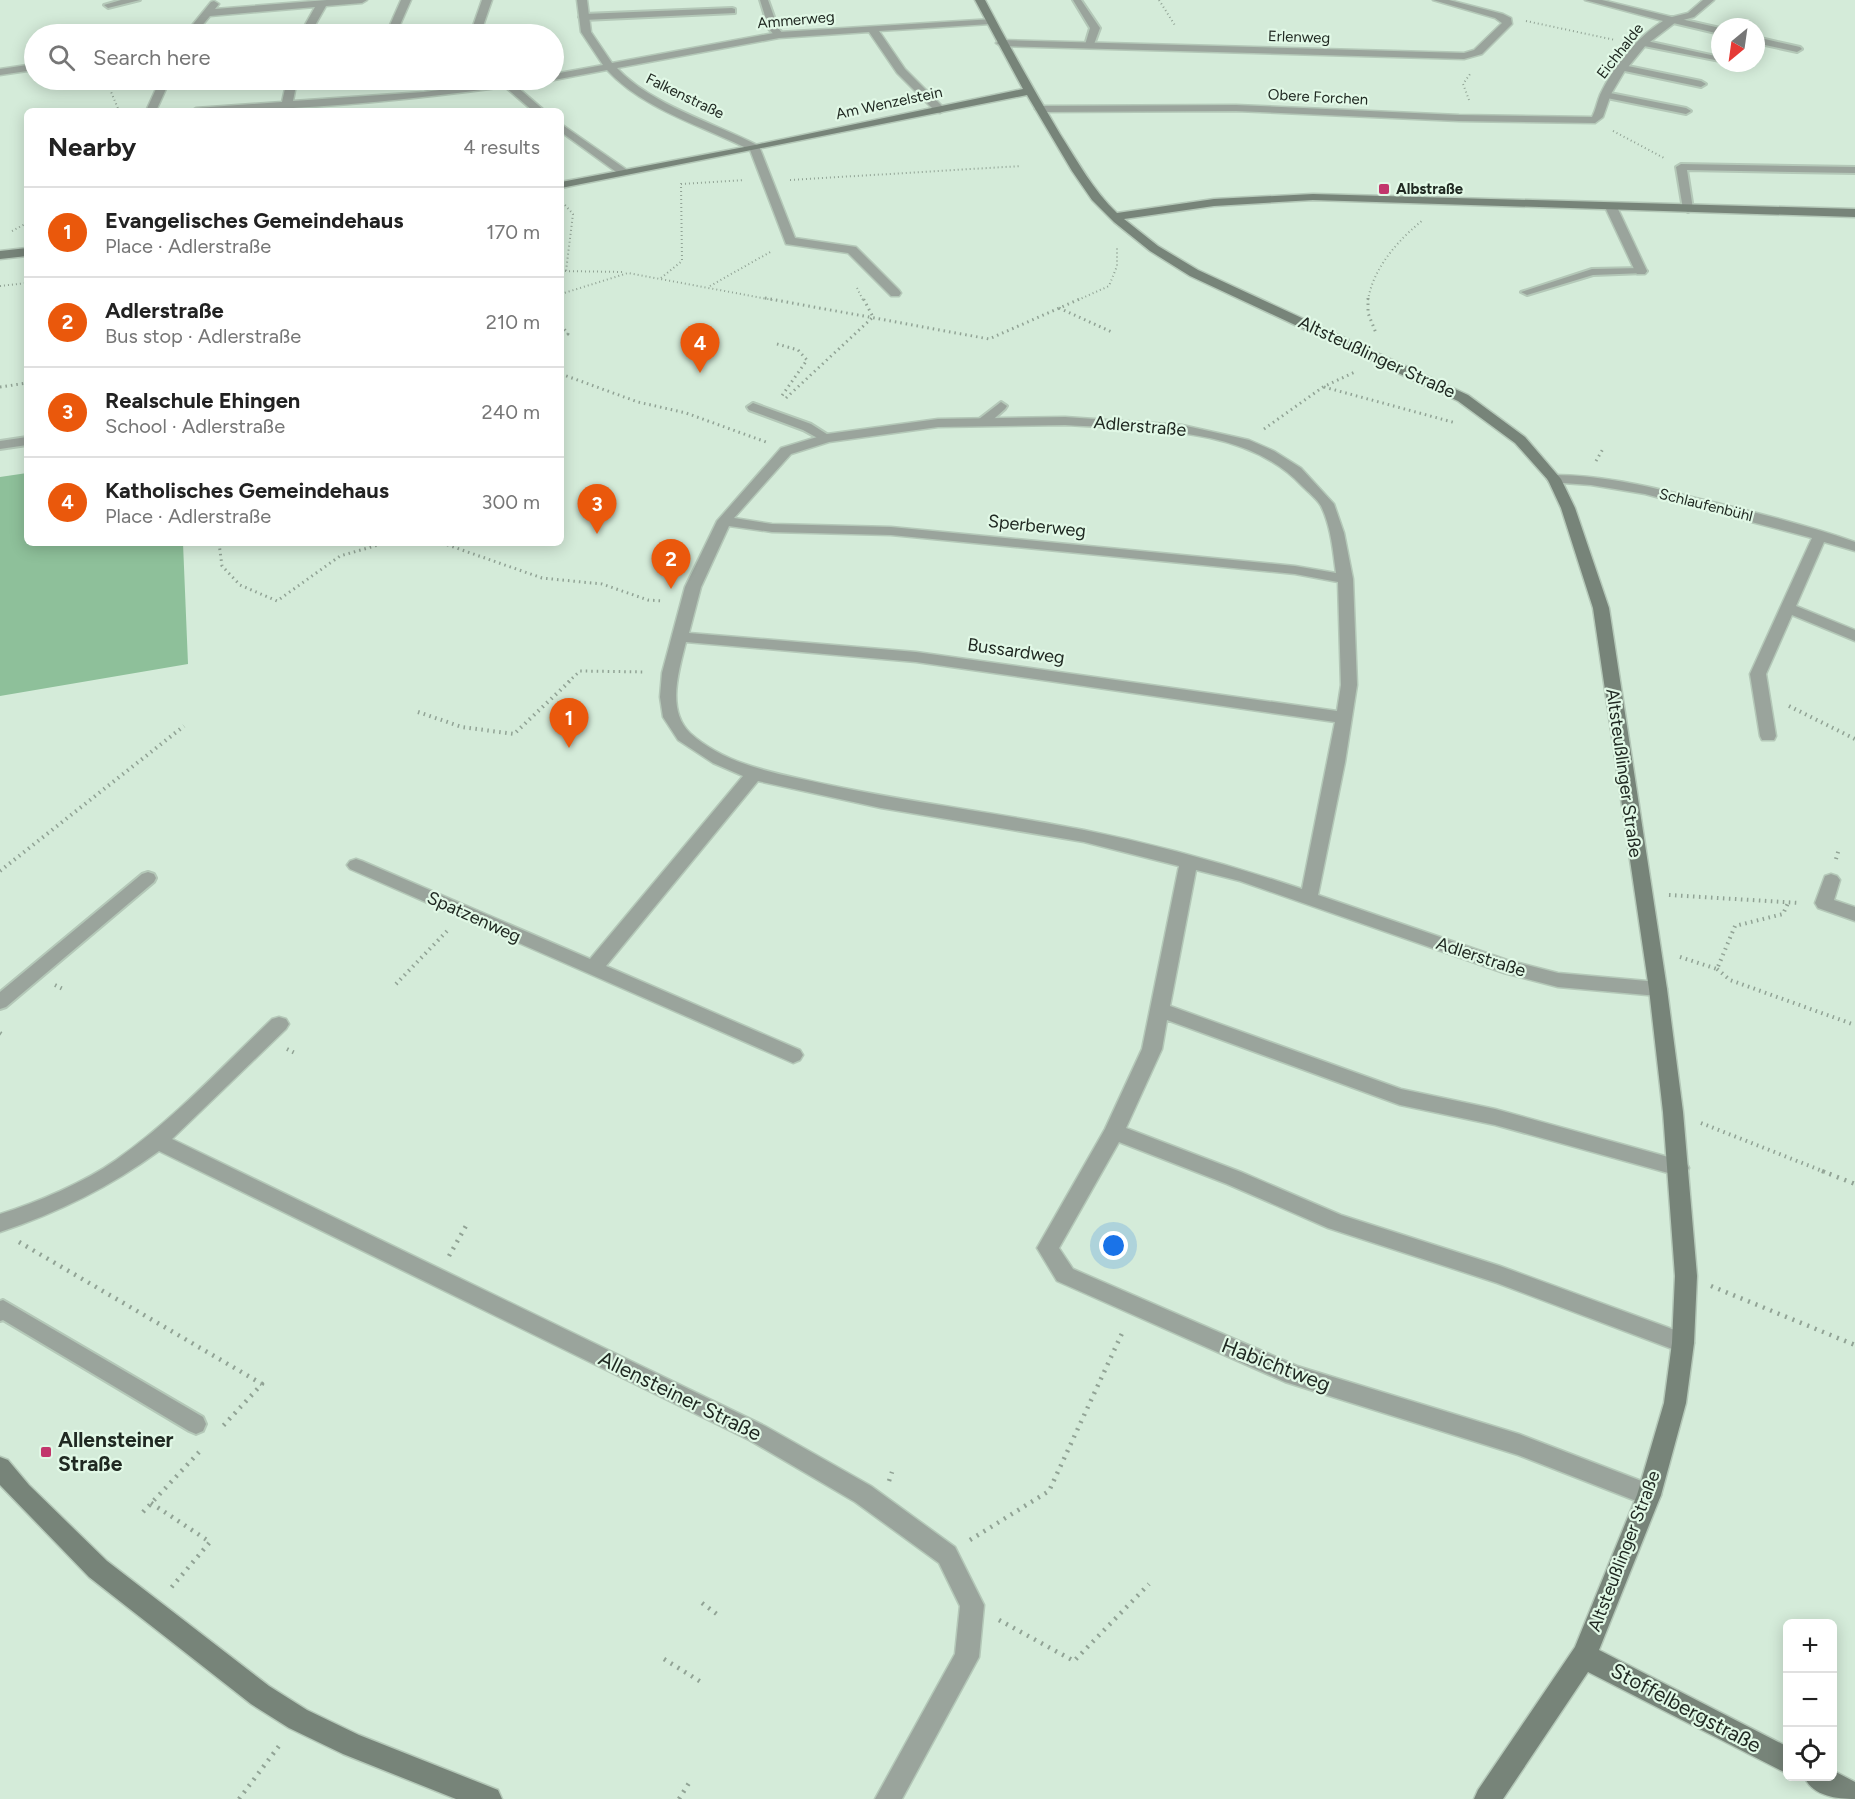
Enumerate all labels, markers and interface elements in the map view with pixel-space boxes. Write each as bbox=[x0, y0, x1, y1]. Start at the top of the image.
street label: Ammerweg bbox=[757, 8, 835, 32]
north arrow bbox=[1711, 18, 1765, 72]
street label: Eichhalde bbox=[1593, 20, 1647, 82]
search box bbox=[24, 24, 564, 90]
street label: Erlenweg bbox=[1268, 27, 1330, 47]
icon: search bbox=[45, 41, 78, 74]
text: Search here bbox=[93, 44, 211, 71]
street label: Falkenstraße bbox=[643, 69, 727, 123]
street label: Am Wenzelstein bbox=[834, 83, 944, 123]
street label: Obere Forchen bbox=[1267, 85, 1369, 109]
text: Nearby bbox=[48, 131, 136, 163]
text: 4 results bbox=[463, 135, 540, 159]
place label: Albstraße bbox=[1396, 180, 1464, 198]
marker: Albstraße bbox=[1377, 182, 1391, 196]
text: Evangelisches Gemeindehaus bbox=[105, 207, 404, 234]
text: 1 bbox=[63, 220, 72, 244]
text: 170 m bbox=[486, 220, 540, 244]
text: Place · Adlerstraße bbox=[105, 234, 271, 258]
text: Adlerstraße bbox=[105, 297, 224, 324]
text: 2 bbox=[62, 310, 73, 334]
text: 210 m bbox=[486, 310, 540, 334]
street label: Altsteußlinger Straße bbox=[1295, 311, 1459, 403]
text: Bus stop · Adlerstraße bbox=[105, 324, 301, 348]
pin: 4 bbox=[680, 324, 720, 373]
text: Realschule Ehingen bbox=[105, 387, 300, 414]
text: 3 bbox=[62, 400, 73, 424]
text: 240 m bbox=[482, 400, 540, 424]
street label: Adlerstraße bbox=[1093, 411, 1187, 441]
text: School · Adlerstraße bbox=[105, 414, 285, 438]
text: Katholisches Gemeindehaus bbox=[105, 477, 389, 504]
pin: 3 bbox=[578, 484, 616, 534]
street label: Schlaufenbühl bbox=[1657, 485, 1755, 525]
text: 4 bbox=[61, 490, 74, 514]
text: 300 m bbox=[482, 490, 540, 514]
text: Place · Adlerstraße bbox=[105, 504, 271, 528]
street label: Sperberweg bbox=[987, 510, 1087, 542]
pin: 2 bbox=[652, 540, 690, 589]
street label: Bussardweg bbox=[966, 633, 1066, 669]
street label: Altsteußlinger Straße bbox=[1601, 687, 1647, 859]
pin: 1 bbox=[550, 698, 588, 748]
street label: Spatzenweg bbox=[424, 887, 524, 947]
street label: Adlerstraße bbox=[1433, 932, 1529, 982]
your location bbox=[1099, 1231, 1128, 1260]
street label: Habichtweg bbox=[1218, 1332, 1334, 1397]
street label: Allensteiner Straße bbox=[595, 1345, 766, 1446]
place label: Allensteiner Straße bbox=[58, 1427, 174, 1476]
marker: Allensteiner Straße bbox=[39, 1445, 53, 1459]
street label: Altsteußlinger Straße bbox=[1583, 1467, 1665, 1634]
map controls bbox=[1783, 1619, 1837, 1781]
button: + bbox=[1783, 1619, 1837, 1673]
street label: Stoffelbergstraße bbox=[1607, 1657, 1766, 1758]
button: − bbox=[1783, 1673, 1837, 1727]
button: locate bbox=[1783, 1727, 1837, 1781]

